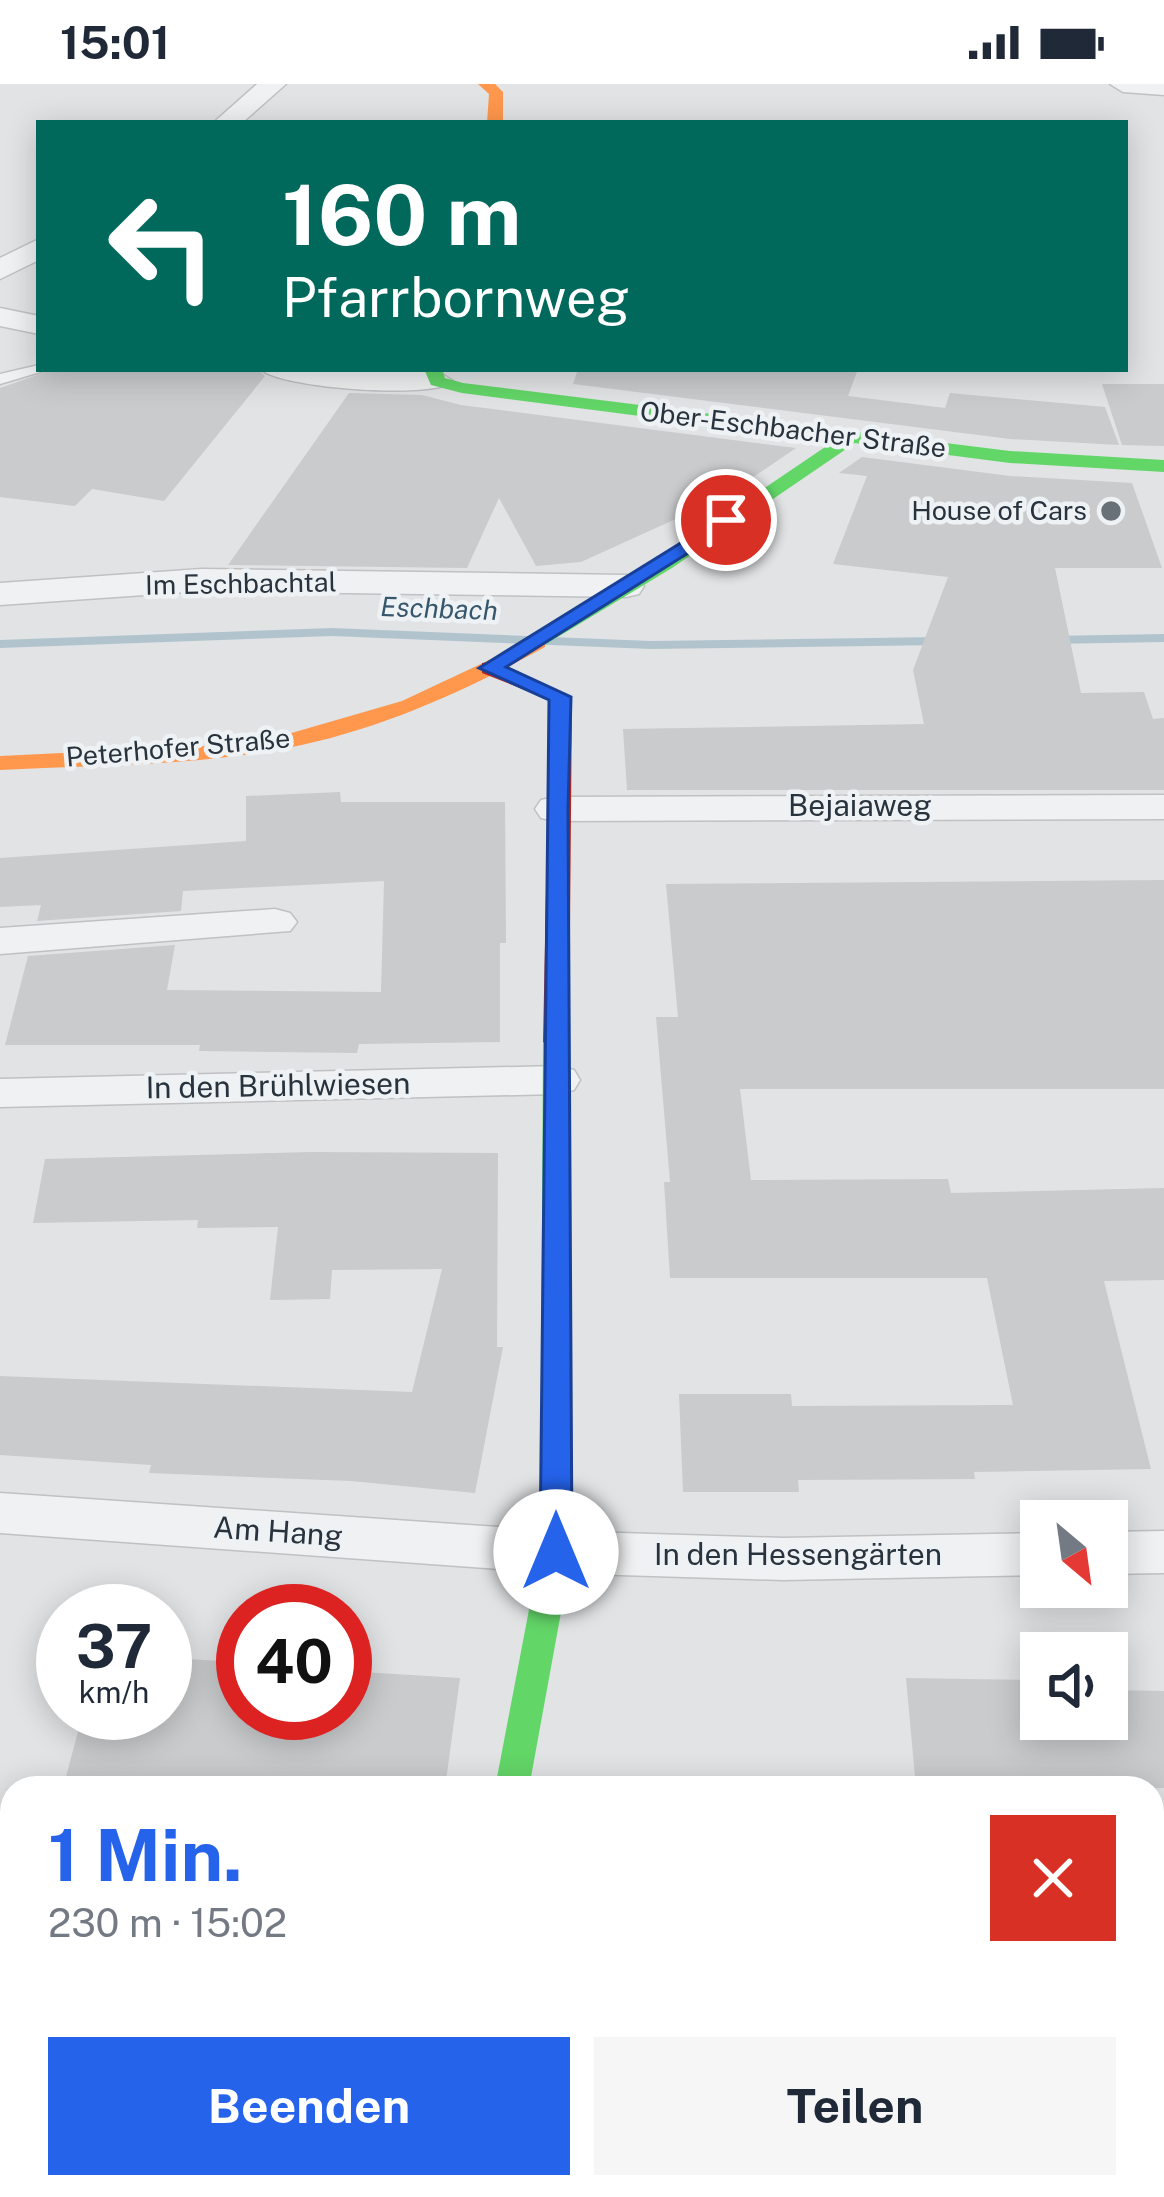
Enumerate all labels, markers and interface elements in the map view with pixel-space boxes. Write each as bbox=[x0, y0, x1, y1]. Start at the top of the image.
text: 15:01 bbox=[60, 16, 170, 69]
text: 160 m bbox=[282, 165, 521, 264]
icon: left bbox=[84, 168, 240, 324]
text: Pfarrbornweg bbox=[282, 266, 630, 329]
street label: Ober-Eschbacher Straße bbox=[638, 394, 948, 464]
pin bbox=[675, 469, 777, 571]
icon: arrive bbox=[693, 487, 759, 553]
place label: House of Cars bbox=[911, 494, 1087, 526]
marker: House of Cars bbox=[1098, 498, 1124, 524]
street label: Im Eschbachtal bbox=[145, 565, 337, 601]
water label: Eschbach bbox=[380, 590, 498, 626]
street label: Peterhofer Straße bbox=[64, 721, 291, 773]
street label: Bejaiaweg bbox=[788, 787, 932, 823]
street label: In den Brühlwiesen bbox=[145, 1065, 411, 1105]
position arrow bbox=[493, 1489, 619, 1615]
north arrow bbox=[1020, 1500, 1128, 1608]
map controls bbox=[1020, 1500, 1128, 1740]
street label: Am Hang bbox=[212, 1509, 344, 1553]
street label: In den Hessengärten bbox=[654, 1536, 942, 1572]
speed limit sign: 40 bbox=[216, 1584, 372, 1740]
text: 37 bbox=[76, 1611, 152, 1682]
button: sound bbox=[1020, 1632, 1128, 1740]
text: km/h bbox=[79, 1674, 149, 1710]
text: 1 Min. bbox=[48, 1813, 243, 1897]
button: close bbox=[990, 1815, 1116, 1941]
text: 230 m · 15:02 bbox=[48, 1900, 287, 1946]
button: Beenden bbox=[48, 2037, 570, 2175]
button: Teilen bbox=[594, 2037, 1116, 2175]

